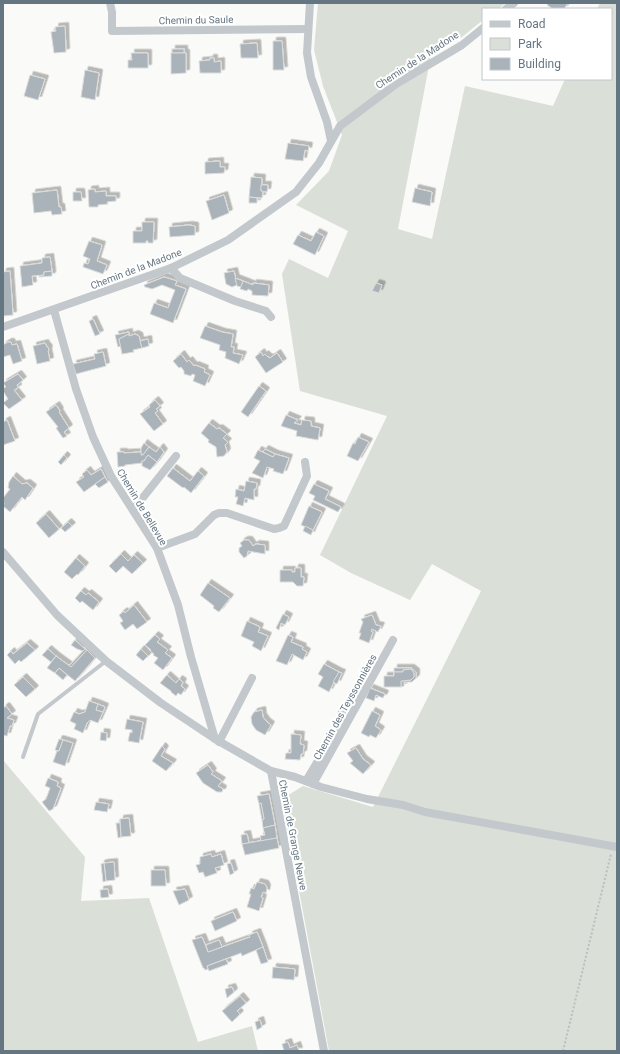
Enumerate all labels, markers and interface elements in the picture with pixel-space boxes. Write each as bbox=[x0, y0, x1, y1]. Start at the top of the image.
legend bbox=[482, 8, 612, 80]
street label: Chemin du Saule bbox=[159, 14, 233, 26]
text: Road bbox=[518, 17, 546, 31]
street label: Chemin de la Madone bbox=[373, 29, 461, 91]
text: Park bbox=[518, 37, 543, 51]
text: Building bbox=[518, 57, 561, 71]
street label: Chemin de la Madone bbox=[89, 247, 183, 291]
street label: Chemin de Bellevue bbox=[115, 467, 169, 547]
street label: Chemin des Teyssonnières bbox=[311, 652, 379, 762]
street label: Chemin de Grange Neuve bbox=[277, 779, 309, 891]

